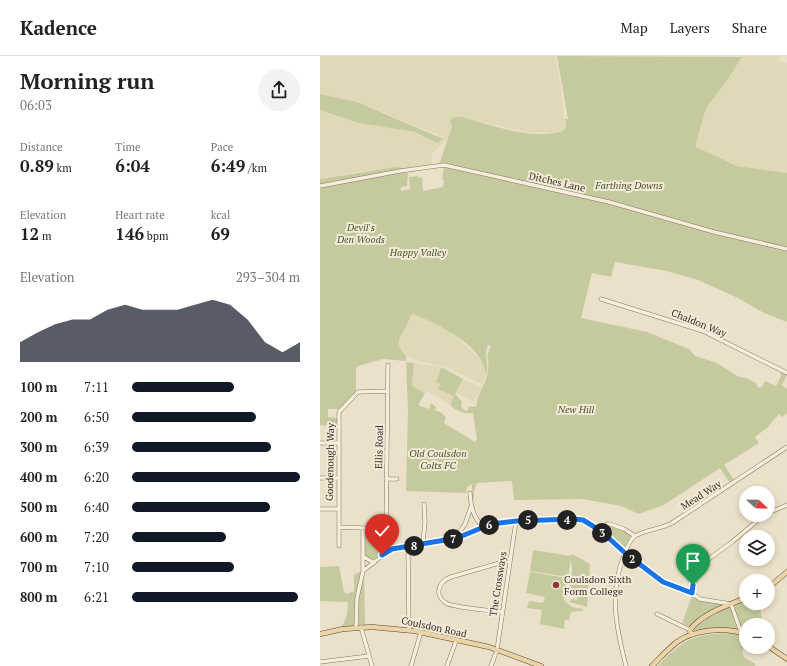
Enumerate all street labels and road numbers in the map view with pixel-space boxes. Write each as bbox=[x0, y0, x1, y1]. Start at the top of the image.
street label: Ditches Lane bbox=[527, 169, 587, 195]
street label: Chaldon Way bbox=[669, 306, 729, 340]
street label: Goodenough Way bbox=[323, 422, 337, 501]
street label: Ellis Road bbox=[372, 424, 386, 469]
street label: Mead Way bbox=[678, 477, 724, 513]
street label: The Crossways bbox=[486, 551, 510, 617]
street label: Coulsdon Road bbox=[400, 614, 468, 640]

